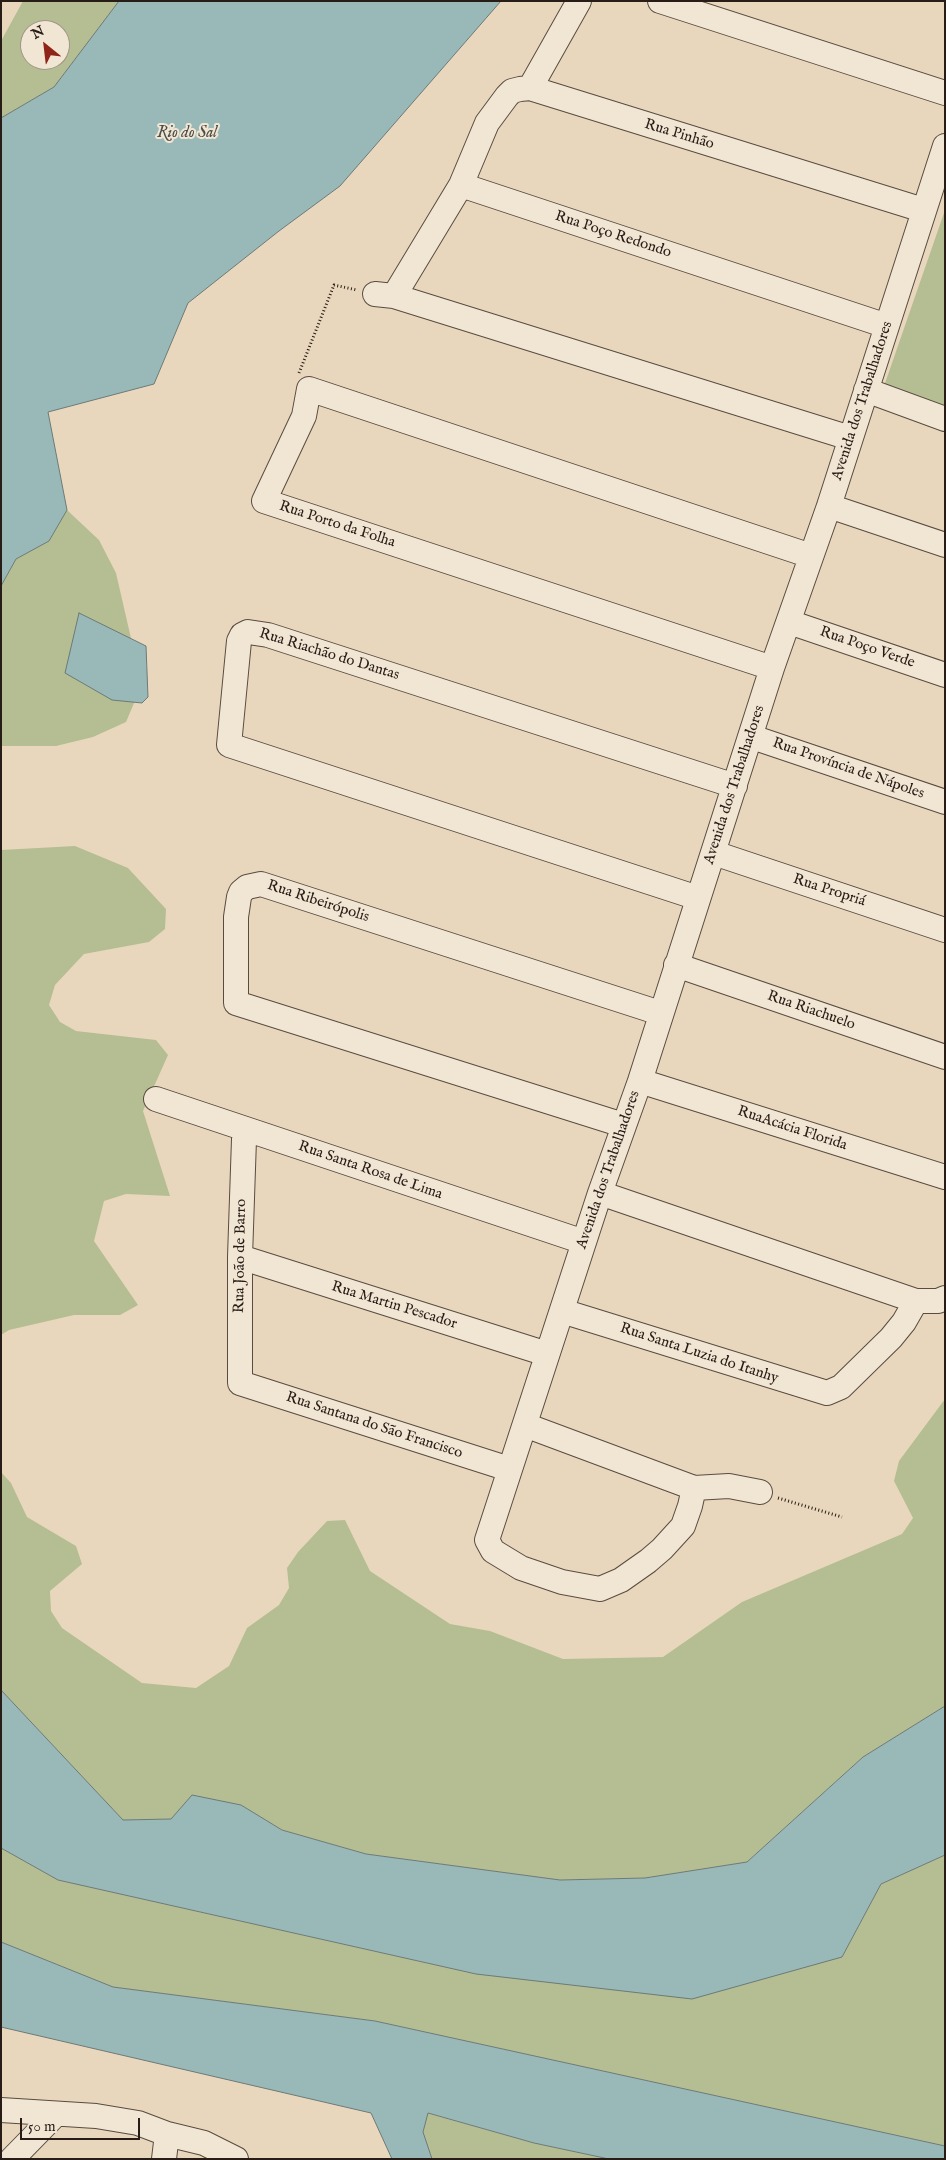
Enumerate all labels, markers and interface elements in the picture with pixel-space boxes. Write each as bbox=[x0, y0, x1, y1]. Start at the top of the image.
north arrow bbox=[20, 20, 70, 70]
text: N bbox=[29, 22, 48, 44]
street label: Rua Pinhão bbox=[642, 116, 716, 154]
water label: Rio do Sal bbox=[157, 124, 217, 144]
street label: Rua Poço Redondo bbox=[552, 208, 674, 262]
street label: Avenida dos Trabalhadores bbox=[829, 319, 897, 483]
street label: Rua Porto da Folha bbox=[277, 498, 397, 552]
street label: Rua Poço Verde bbox=[817, 623, 917, 673]
street label: Rua Riachão do Dantas bbox=[257, 625, 401, 685]
street label: Avenida dos Trabalhadores bbox=[701, 703, 769, 867]
street label: Rua Província de Nápoles bbox=[770, 735, 926, 803]
street label: Rua Propriá bbox=[790, 871, 868, 911]
street label: Rua Ribeirópolis bbox=[265, 877, 371, 927]
street label: Rua Riachuelo bbox=[765, 988, 857, 1034]
street label: Avenida dos Trabalhadores bbox=[573, 1089, 645, 1251]
street label: RuaAcácia Florida bbox=[735, 1103, 849, 1155]
street label: Rua Santa Rosa de Lima bbox=[296, 1138, 444, 1204]
street label: Rua João de Barro bbox=[231, 1199, 251, 1313]
street label: Rua Martin Pescador bbox=[329, 1278, 459, 1334]
street label: Rua Santa Luzia do Itanhy bbox=[617, 1320, 781, 1388]
street label: Rua Santana do São Francisco bbox=[283, 1389, 465, 1463]
scale bar bbox=[22, 2108, 142, 2140]
text: 50 m bbox=[28, 2117, 56, 2136]

